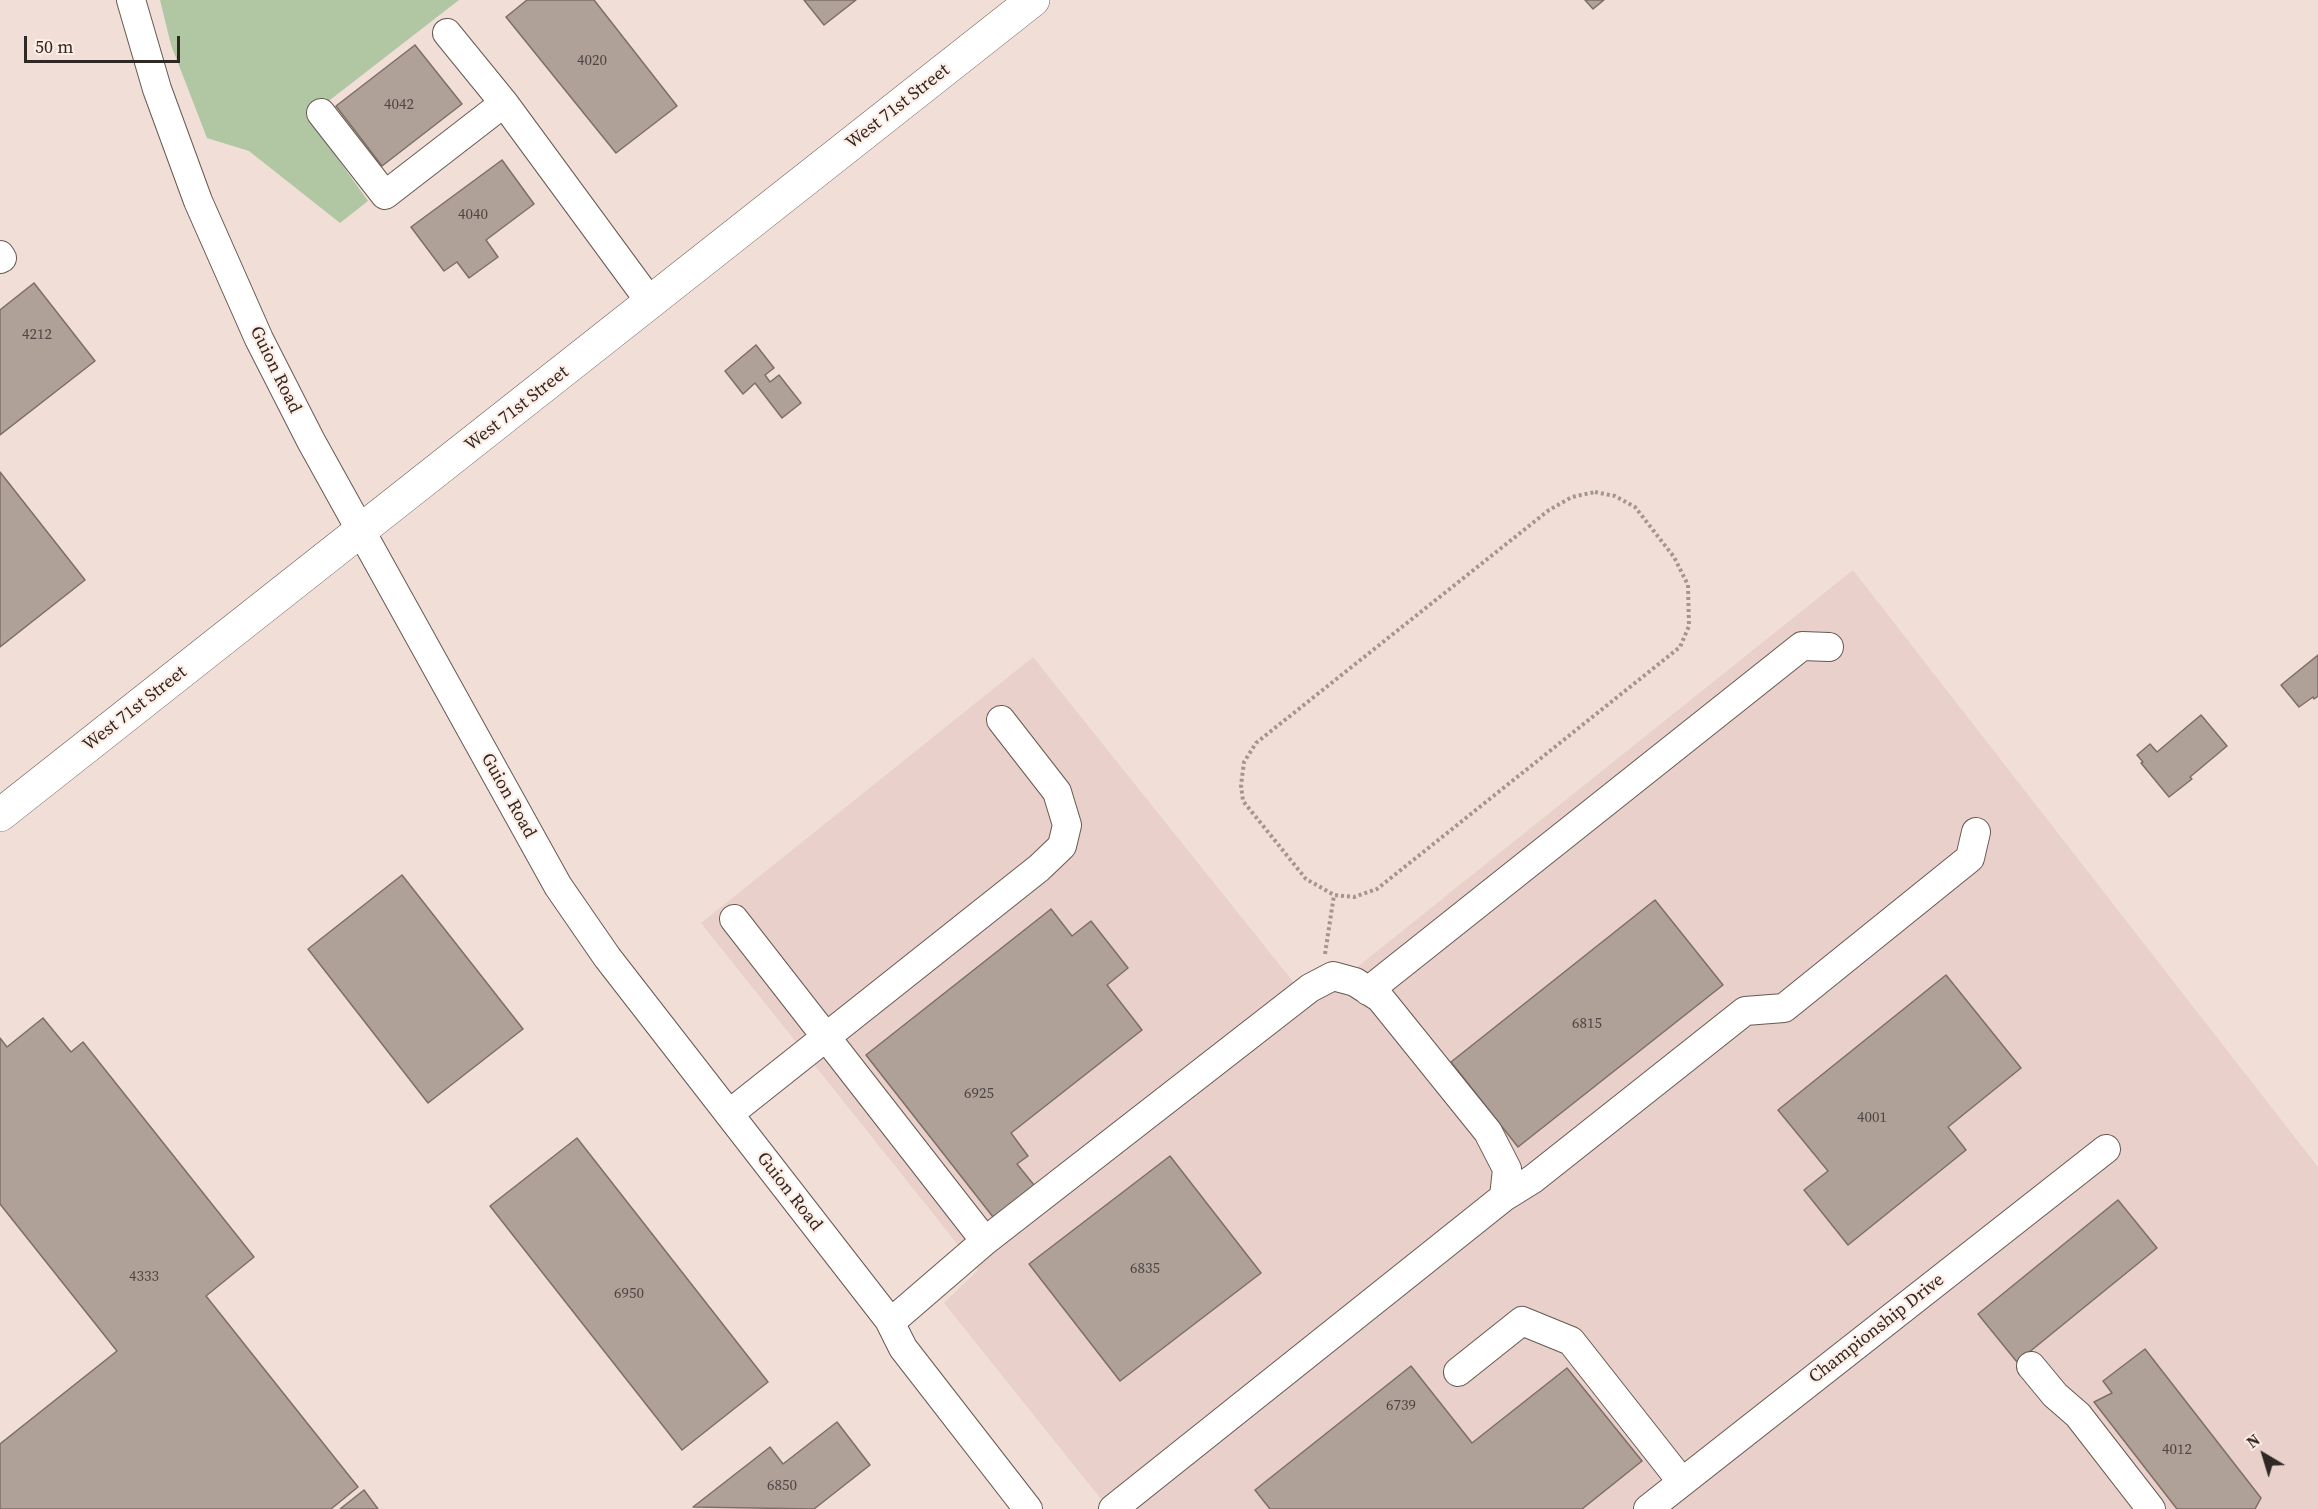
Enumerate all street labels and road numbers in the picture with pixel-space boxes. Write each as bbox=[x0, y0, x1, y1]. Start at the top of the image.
street label: West 71st Street bbox=[842, 60, 954, 154]
street label: Guion Road bbox=[245, 323, 305, 417]
street label: West 71st Street bbox=[461, 362, 573, 456]
street label: West 71st Street bbox=[79, 662, 191, 756]
street label: Guion Road bbox=[476, 750, 540, 842]
street label: Guion Road bbox=[752, 1148, 826, 1236]
street label: Championship Drive bbox=[1805, 1270, 1949, 1388]

